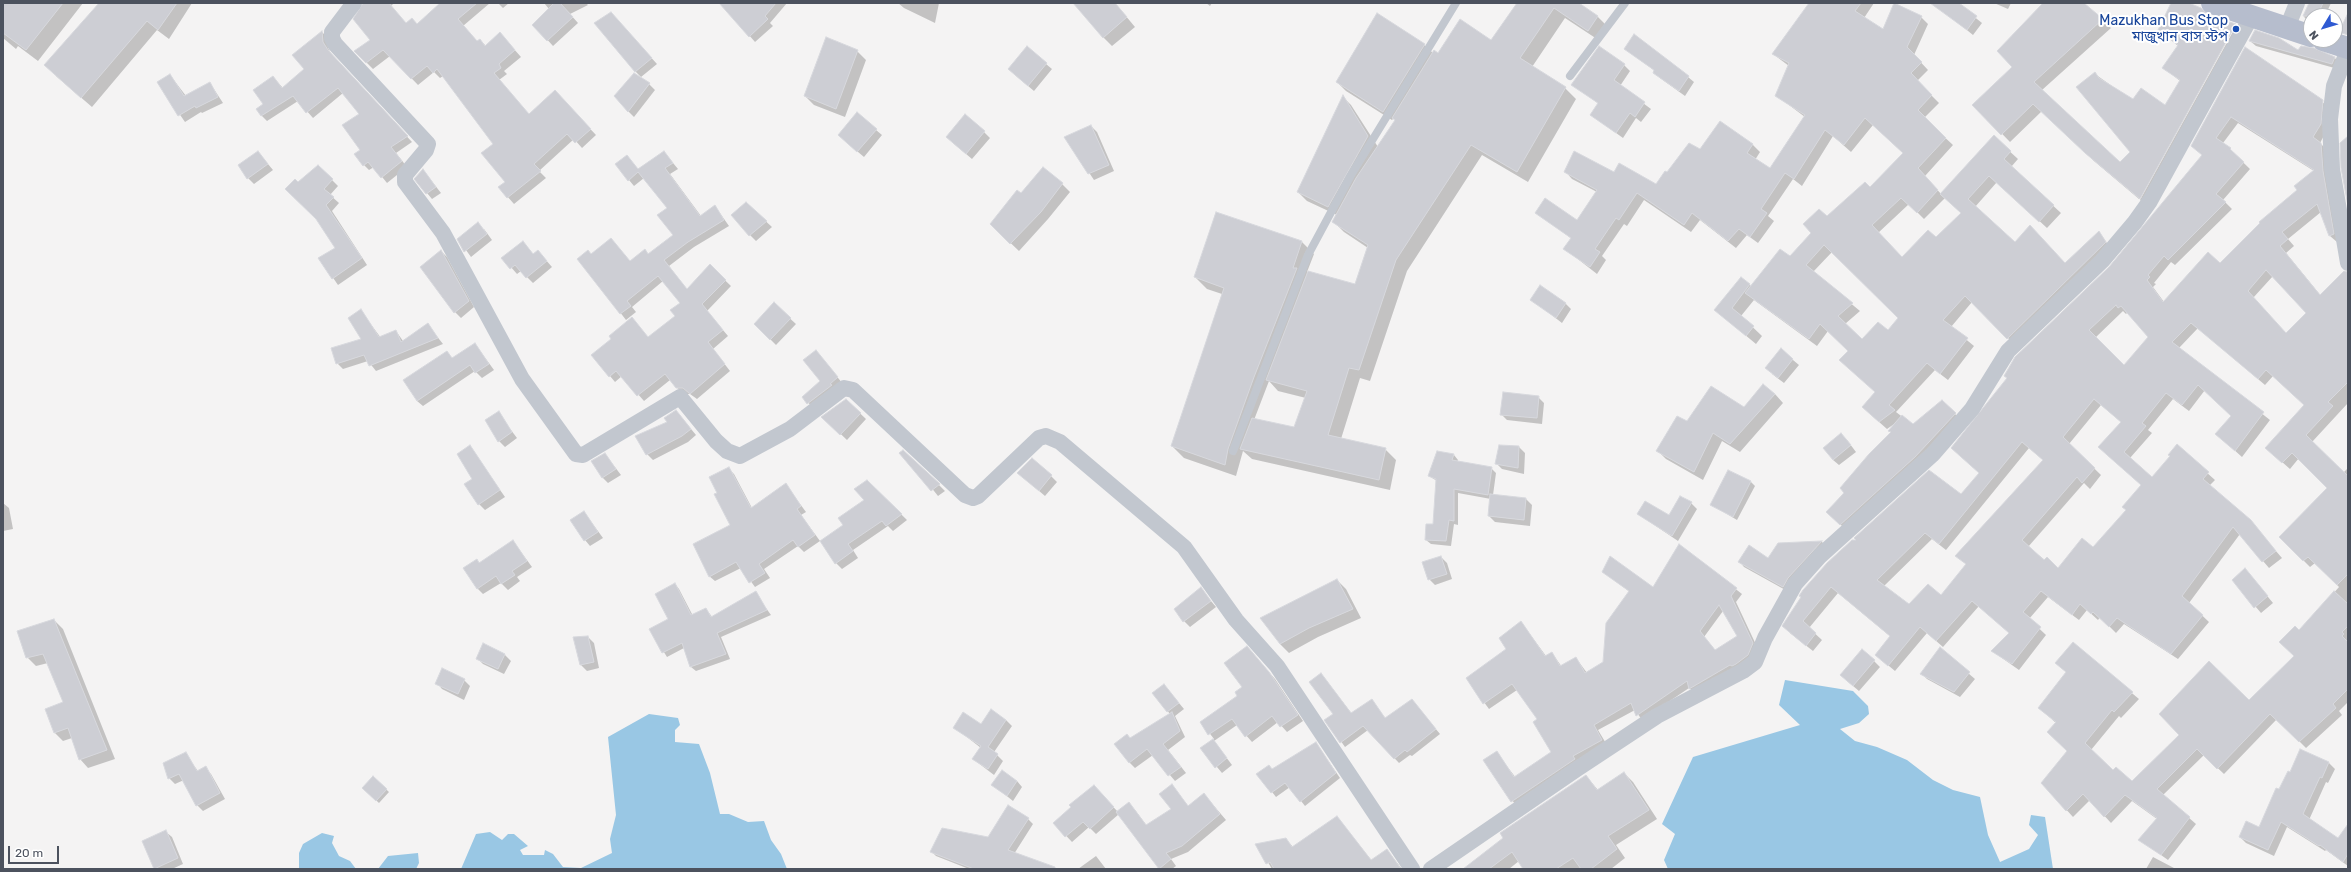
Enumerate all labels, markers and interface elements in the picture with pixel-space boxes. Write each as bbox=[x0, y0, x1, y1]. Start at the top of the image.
north arrow bbox=[2303, 8, 2343, 48]
place label: Mazukhan Bus Stop মাজুখান বাস স্টপ bbox=[2099, 13, 2228, 46]
marker: Mazukhan Bus Stop মাজুখান বাস স্টপ bbox=[2231, 24, 2241, 34]
text: N bbox=[2306, 28, 2322, 42]
scale bar bbox=[10, 838, 61, 864]
text: 20 m bbox=[15, 846, 43, 860]

